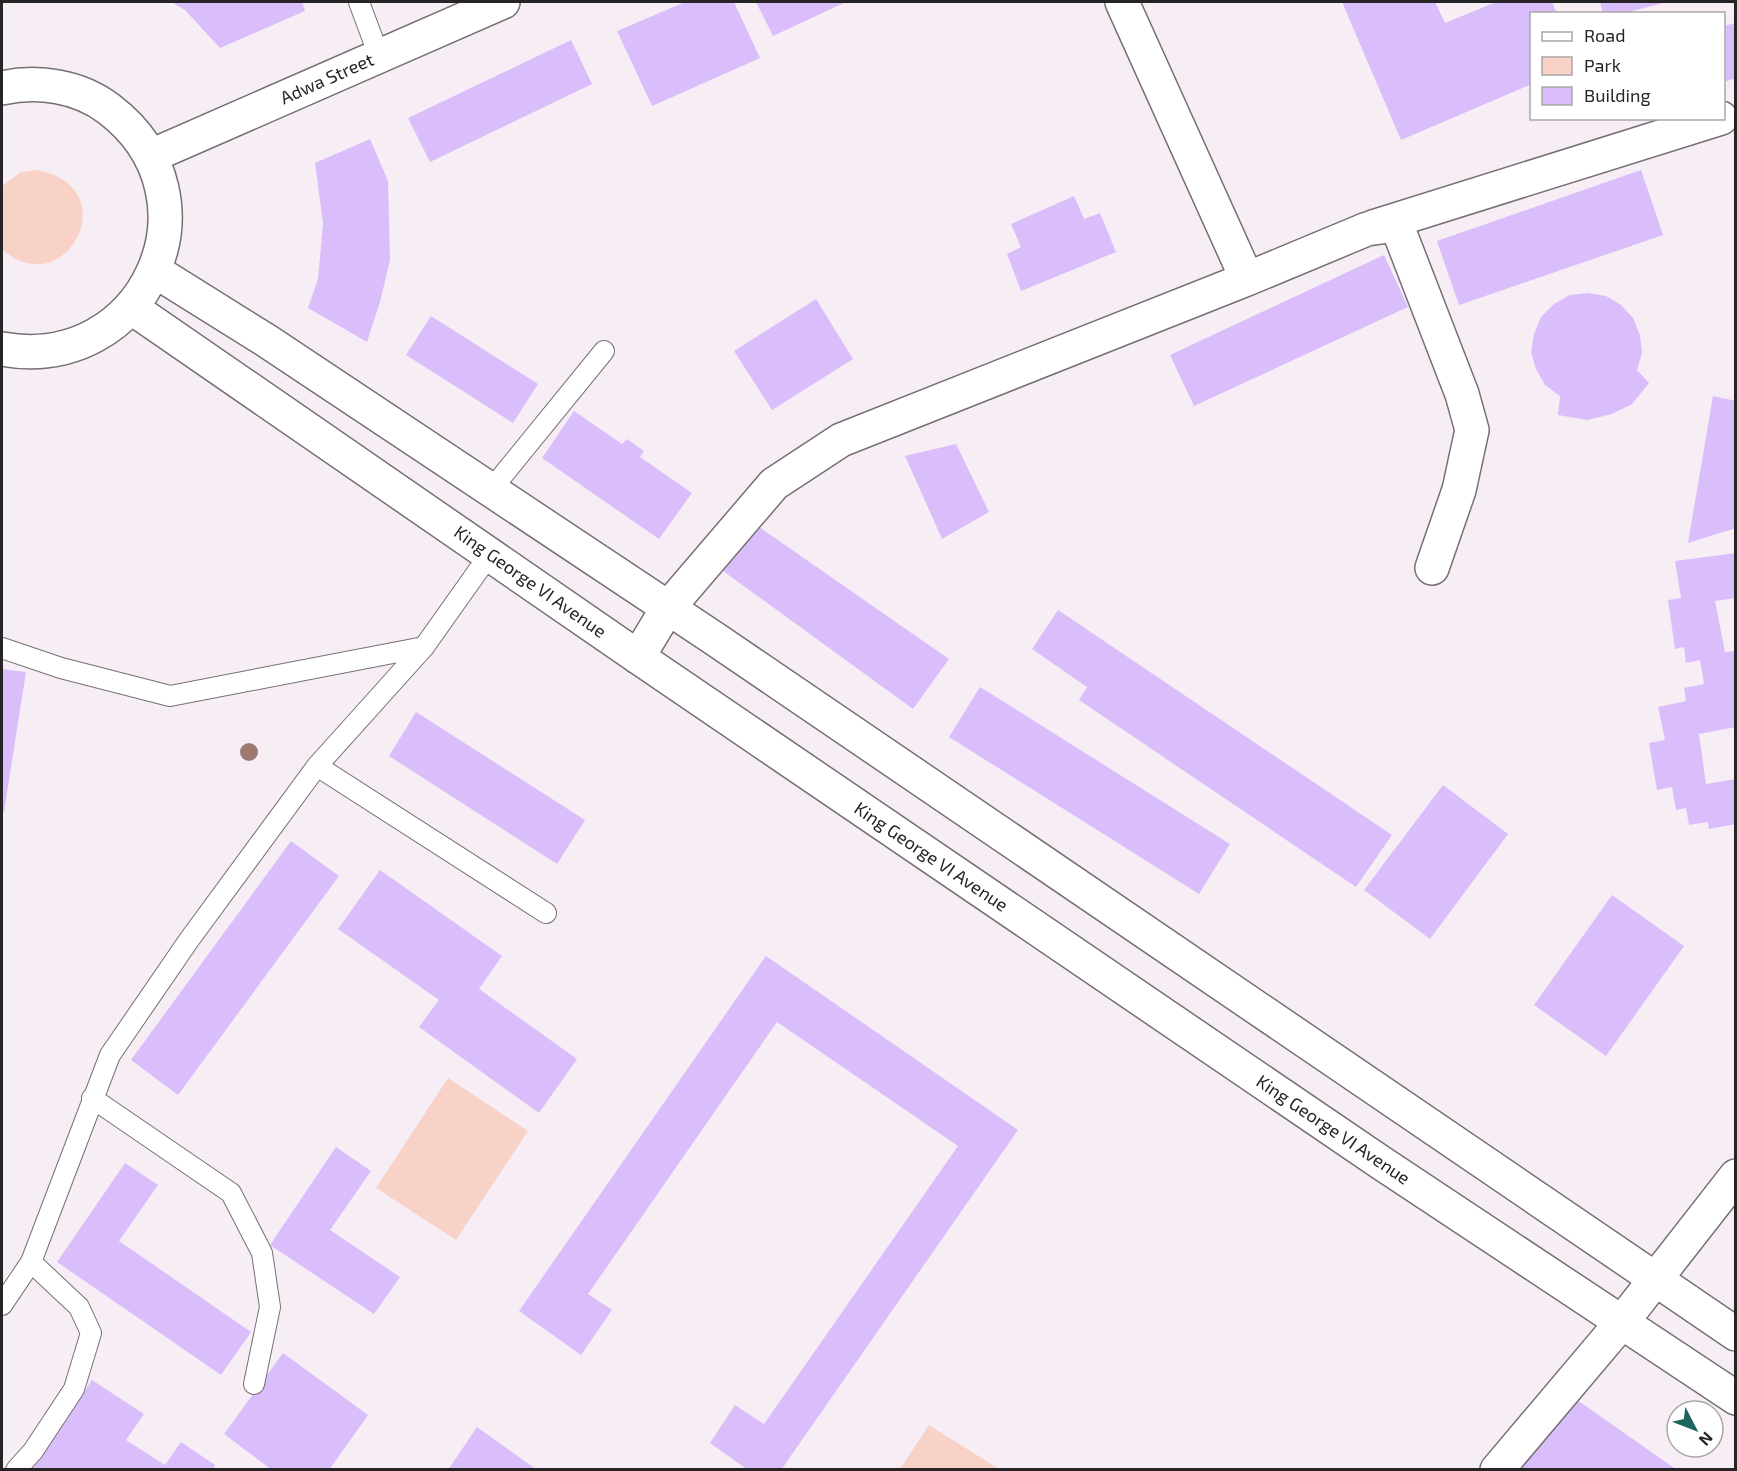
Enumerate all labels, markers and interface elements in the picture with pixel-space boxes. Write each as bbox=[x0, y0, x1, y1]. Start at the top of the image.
legend bbox=[1530, 12, 1725, 120]
text: Road bbox=[1584, 24, 1625, 46]
street label: Adwa Street bbox=[276, 48, 377, 109]
text: Park bbox=[1584, 54, 1621, 76]
text: Building bbox=[1584, 84, 1651, 106]
street label: King George VI Avenue bbox=[450, 520, 611, 642]
street label: King George VI Avenue bbox=[850, 797, 1013, 916]
street label: King George VI Avenue bbox=[1252, 1070, 1415, 1189]
north arrow bbox=[1665, 1399, 1725, 1459]
text: N bbox=[1696, 1429, 1717, 1450]

